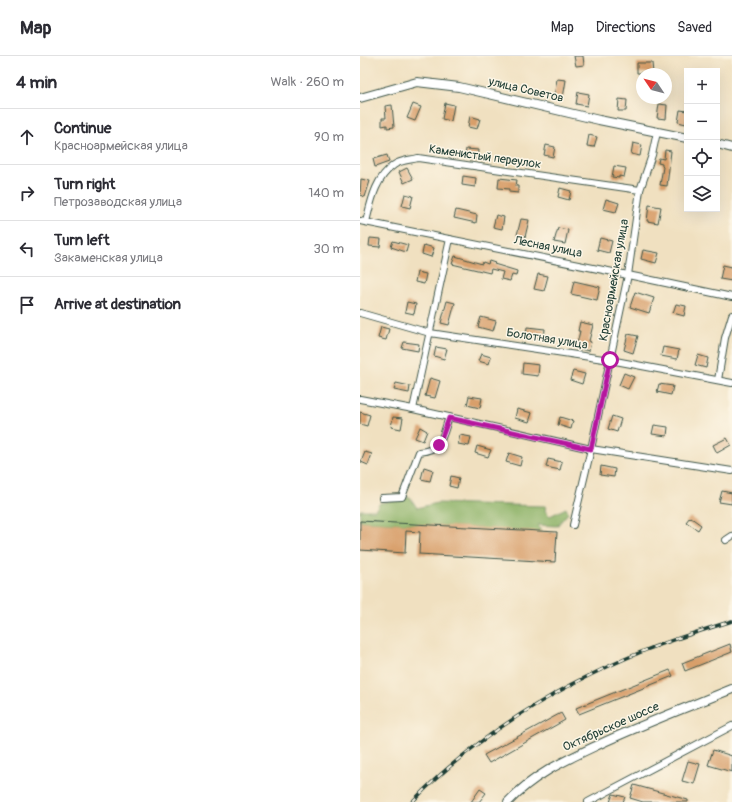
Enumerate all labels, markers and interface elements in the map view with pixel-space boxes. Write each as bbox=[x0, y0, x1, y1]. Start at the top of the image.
text: Map bbox=[20, 16, 51, 40]
text: Map bbox=[551, 19, 574, 36]
text: Directions bbox=[596, 19, 655, 36]
text: Saved bbox=[677, 19, 712, 36]
north arrow bbox=[636, 68, 672, 104]
map controls bbox=[684, 68, 720, 212]
button: + bbox=[684, 68, 720, 104]
text: 4 min bbox=[16, 72, 57, 93]
text: Walk · 260 m bbox=[270, 74, 344, 90]
street label: улица Советов bbox=[486, 74, 565, 106]
button: − bbox=[684, 104, 720, 140]
text: Continue bbox=[54, 119, 112, 138]
icon: ahead bbox=[16, 126, 38, 148]
text: 90 m bbox=[314, 129, 344, 145]
text: Красноармейская улица bbox=[54, 138, 188, 154]
button: locate bbox=[684, 140, 720, 176]
street label: Каменистый переулок bbox=[428, 142, 542, 172]
text: Turn right bbox=[54, 175, 115, 194]
button: layers bbox=[684, 176, 720, 212]
icon: right bbox=[16, 182, 38, 204]
text: 140 m bbox=[308, 185, 344, 201]
text: Петрозаводская улица bbox=[54, 194, 182, 210]
street label: Красноармейская улица bbox=[596, 217, 632, 342]
text: Turn left bbox=[54, 231, 110, 250]
street label: Лесная улица bbox=[512, 233, 584, 261]
icon: left bbox=[16, 238, 38, 260]
text: 30 m bbox=[314, 241, 344, 257]
text: Закаменская улица bbox=[54, 250, 163, 266]
icon: arrive bbox=[16, 294, 38, 316]
text: Arrive at destination bbox=[54, 295, 181, 314]
street label: Болотная улица bbox=[505, 325, 589, 353]
route start bbox=[601, 351, 619, 369]
route end bbox=[430, 436, 448, 454]
street label: Октябрьское шоссе bbox=[561, 699, 662, 755]

